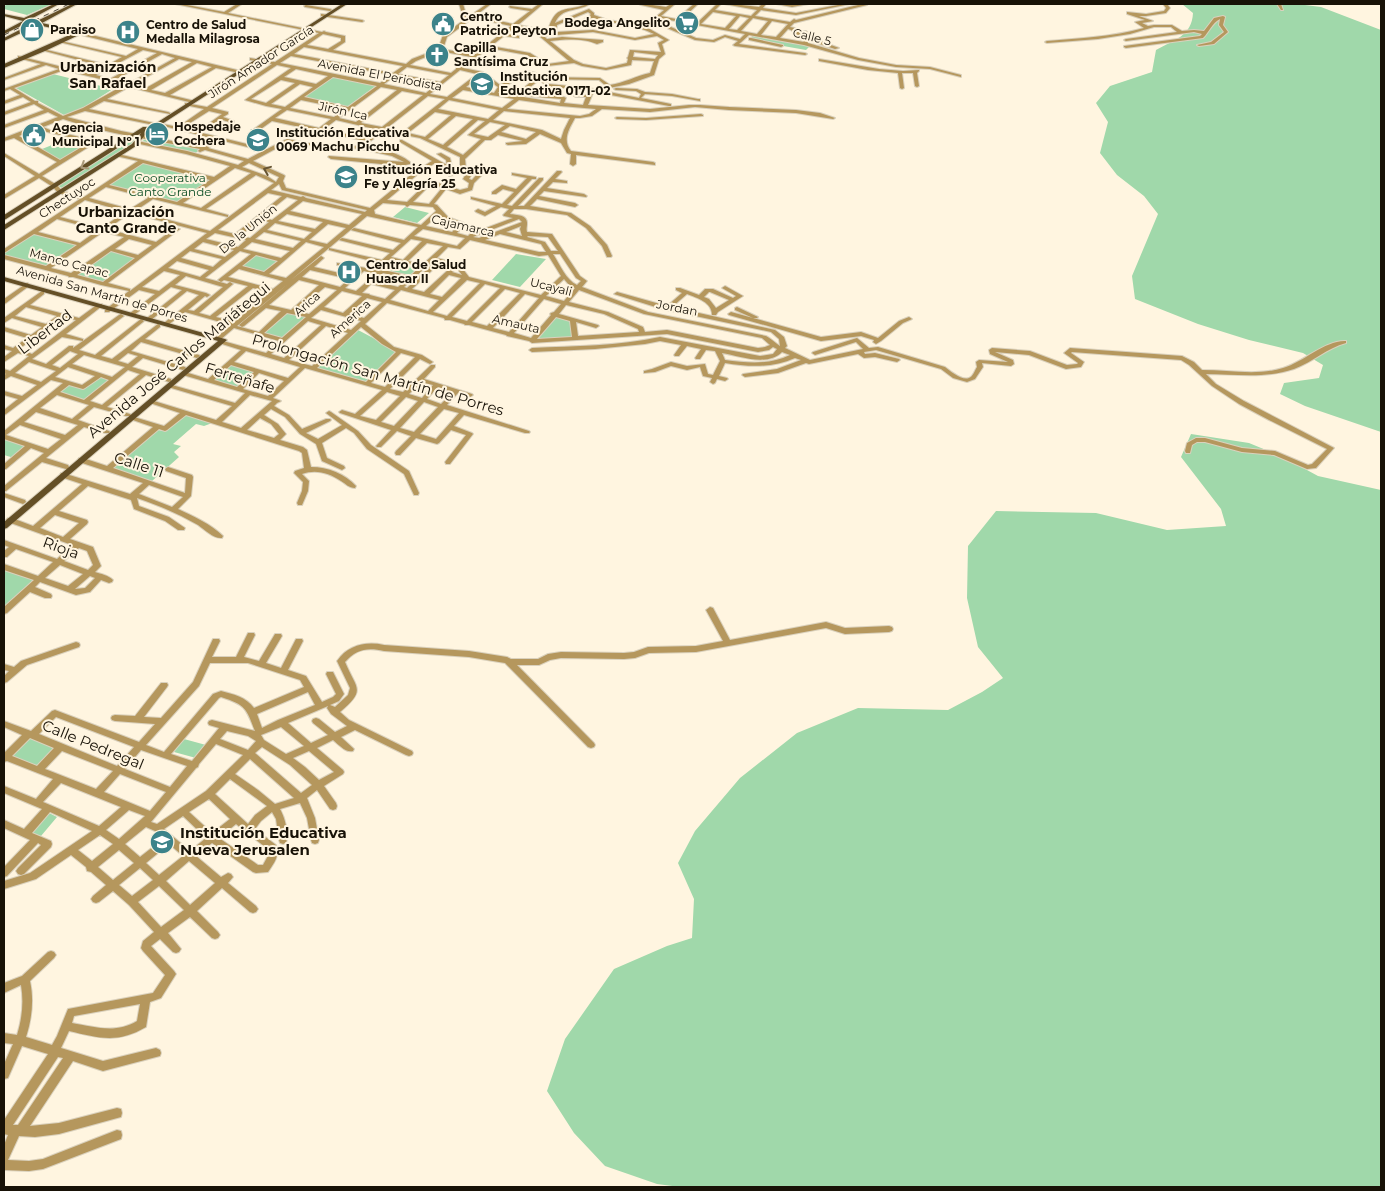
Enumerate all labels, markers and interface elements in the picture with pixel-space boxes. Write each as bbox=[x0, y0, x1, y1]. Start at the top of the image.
place label: Centro Patricio Peyton bbox=[460, 9, 557, 38]
supermarket icon: Bodega Angelito bbox=[674, 10, 700, 36]
public building icon: Centro Patricio Peyton bbox=[430, 11, 456, 37]
place label: Bodega Angelito bbox=[564, 15, 670, 30]
shop icon: Paraiso bbox=[19, 17, 45, 43]
place label: Centro de Salud Medalla Milagrosa bbox=[146, 17, 260, 46]
hospital icon: Centro de Salud Medalla Milagrosa bbox=[115, 19, 141, 45]
place label: Paraiso bbox=[50, 22, 96, 37]
street label: Jirón Amador García bbox=[204, 22, 316, 102]
street label: Calle 5 bbox=[791, 25, 833, 49]
place label: Capilla Santísima Cruz bbox=[454, 40, 549, 69]
church icon: Capilla Santísima Cruz bbox=[424, 42, 450, 68]
street label: Avenida El Periodista bbox=[317, 55, 443, 94]
district label: Urbanización San Rafael bbox=[60, 58, 156, 92]
place label: Institución Educativa 0171-02 bbox=[500, 69, 611, 98]
school or university icon: Institución Educativa 0171-02 bbox=[469, 71, 495, 97]
street label: Jirón Ica bbox=[316, 98, 369, 123]
place label: Hospedaje Cochera bbox=[174, 119, 241, 148]
place label: Agencia Municipal Nº 1 bbox=[51, 120, 140, 149]
hotel icon: Hospedaje Cochera bbox=[144, 121, 170, 147]
public building icon: Agencia Municipal Nº 1 bbox=[21, 122, 47, 148]
place label: Institución Educativa 0069 Machu Picchu bbox=[276, 125, 409, 154]
school or university icon: Institución Educativa 0069 Machu Picchu bbox=[245, 127, 271, 153]
one-way arrow bbox=[81, 160, 90, 170]
place label: Institución Educativa Fe y Alegría 25 bbox=[364, 162, 497, 191]
school or university icon: Institución Educativa Fe y Alegría 25 bbox=[333, 164, 359, 190]
one-way arrow bbox=[263, 166, 272, 176]
park label: Cooperativa Canto Grande bbox=[128, 170, 212, 199]
street label: Chectuyoc bbox=[36, 174, 98, 221]
street label: De la Unión bbox=[216, 201, 280, 257]
district label: Urbanización Canto Grande bbox=[76, 203, 176, 237]
street label: Cajamarca bbox=[430, 211, 496, 240]
street label: Manco Capac bbox=[28, 245, 111, 280]
place label: Centro de Salud Huascar II bbox=[366, 257, 466, 286]
hospital icon: Centro de Salud Huascar II bbox=[336, 259, 362, 285]
street label: Avenida San Martín de Porres bbox=[15, 262, 189, 325]
street label: Ucayali bbox=[528, 274, 574, 299]
street label: Avenida José Carlos Mariátegui bbox=[83, 277, 274, 442]
street label: Arica bbox=[290, 288, 323, 319]
street label: America bbox=[326, 296, 373, 341]
street label: Jordan bbox=[654, 296, 699, 319]
street label: Libertad bbox=[14, 305, 76, 358]
street label: Amauta bbox=[491, 311, 541, 336]
street label: Prolongación San Martín de Porres bbox=[250, 329, 506, 420]
street label: Ferreñafe bbox=[203, 358, 277, 397]
street label: Calle 11 bbox=[112, 448, 166, 481]
street label: Rioja bbox=[40, 532, 82, 563]
street label: Calle Pedregal bbox=[39, 715, 147, 774]
place label: Institución Educativa Nueva Jerusalen bbox=[180, 823, 347, 859]
school or university icon: Institución Educativa Nueva Jerusalen bbox=[149, 829, 175, 855]

